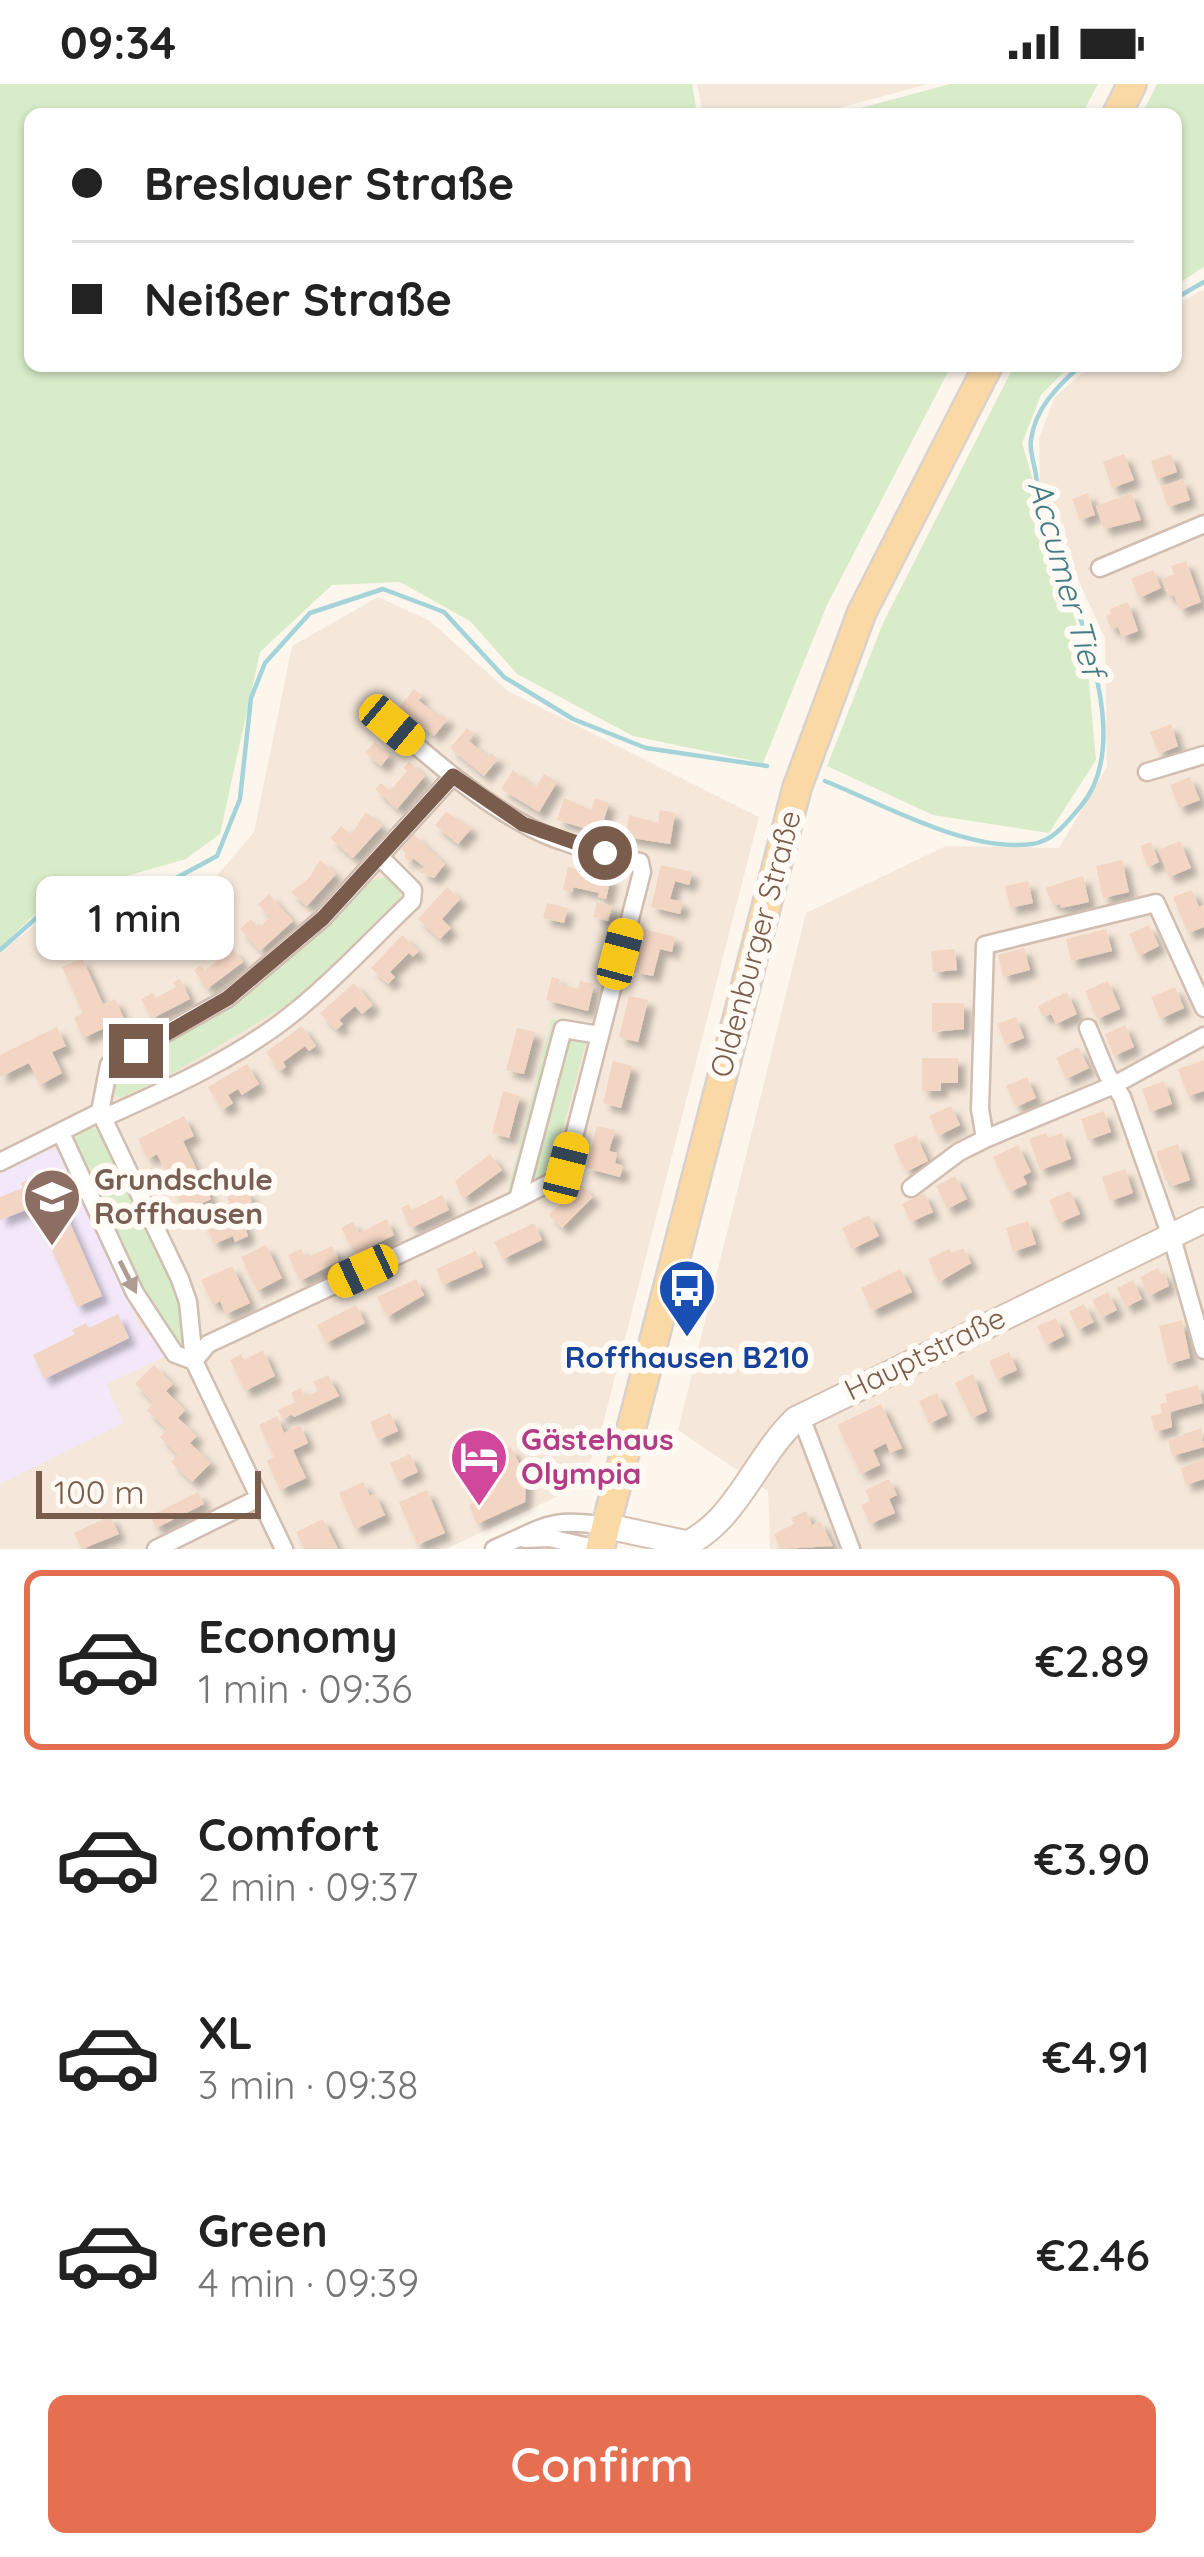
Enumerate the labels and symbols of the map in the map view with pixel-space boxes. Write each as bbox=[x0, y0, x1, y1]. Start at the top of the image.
water label: Accumer Tief bbox=[1020, 475, 1117, 687]
car bbox=[353, 688, 431, 762]
street label: Oldenburger Straße bbox=[701, 806, 809, 1081]
route start bbox=[578, 826, 632, 880]
callout: 1 min bbox=[37, 877, 235, 961]
car bbox=[593, 915, 647, 993]
route end bbox=[109, 1024, 163, 1078]
car bbox=[540, 1129, 592, 1207]
place label: Grundschule Roffhausen bbox=[94, 1160, 273, 1232]
school or university icon: Grundschule Roffhausen bbox=[21, 1166, 83, 1248]
car bbox=[323, 1239, 403, 1303]
bus stop icon: Roffhausen B210 bbox=[656, 1257, 718, 1339]
one-way arrow bbox=[118, 1260, 138, 1295]
street label: Hauptstraße bbox=[838, 1298, 1011, 1408]
place label: Roffhausen B210 bbox=[565, 1338, 809, 1376]
place label: Gästehaus Olympia bbox=[521, 1420, 674, 1492]
hotel icon: Gästehaus Olympia bbox=[448, 1426, 510, 1508]
scale bar bbox=[36, 1465, 261, 1518]

